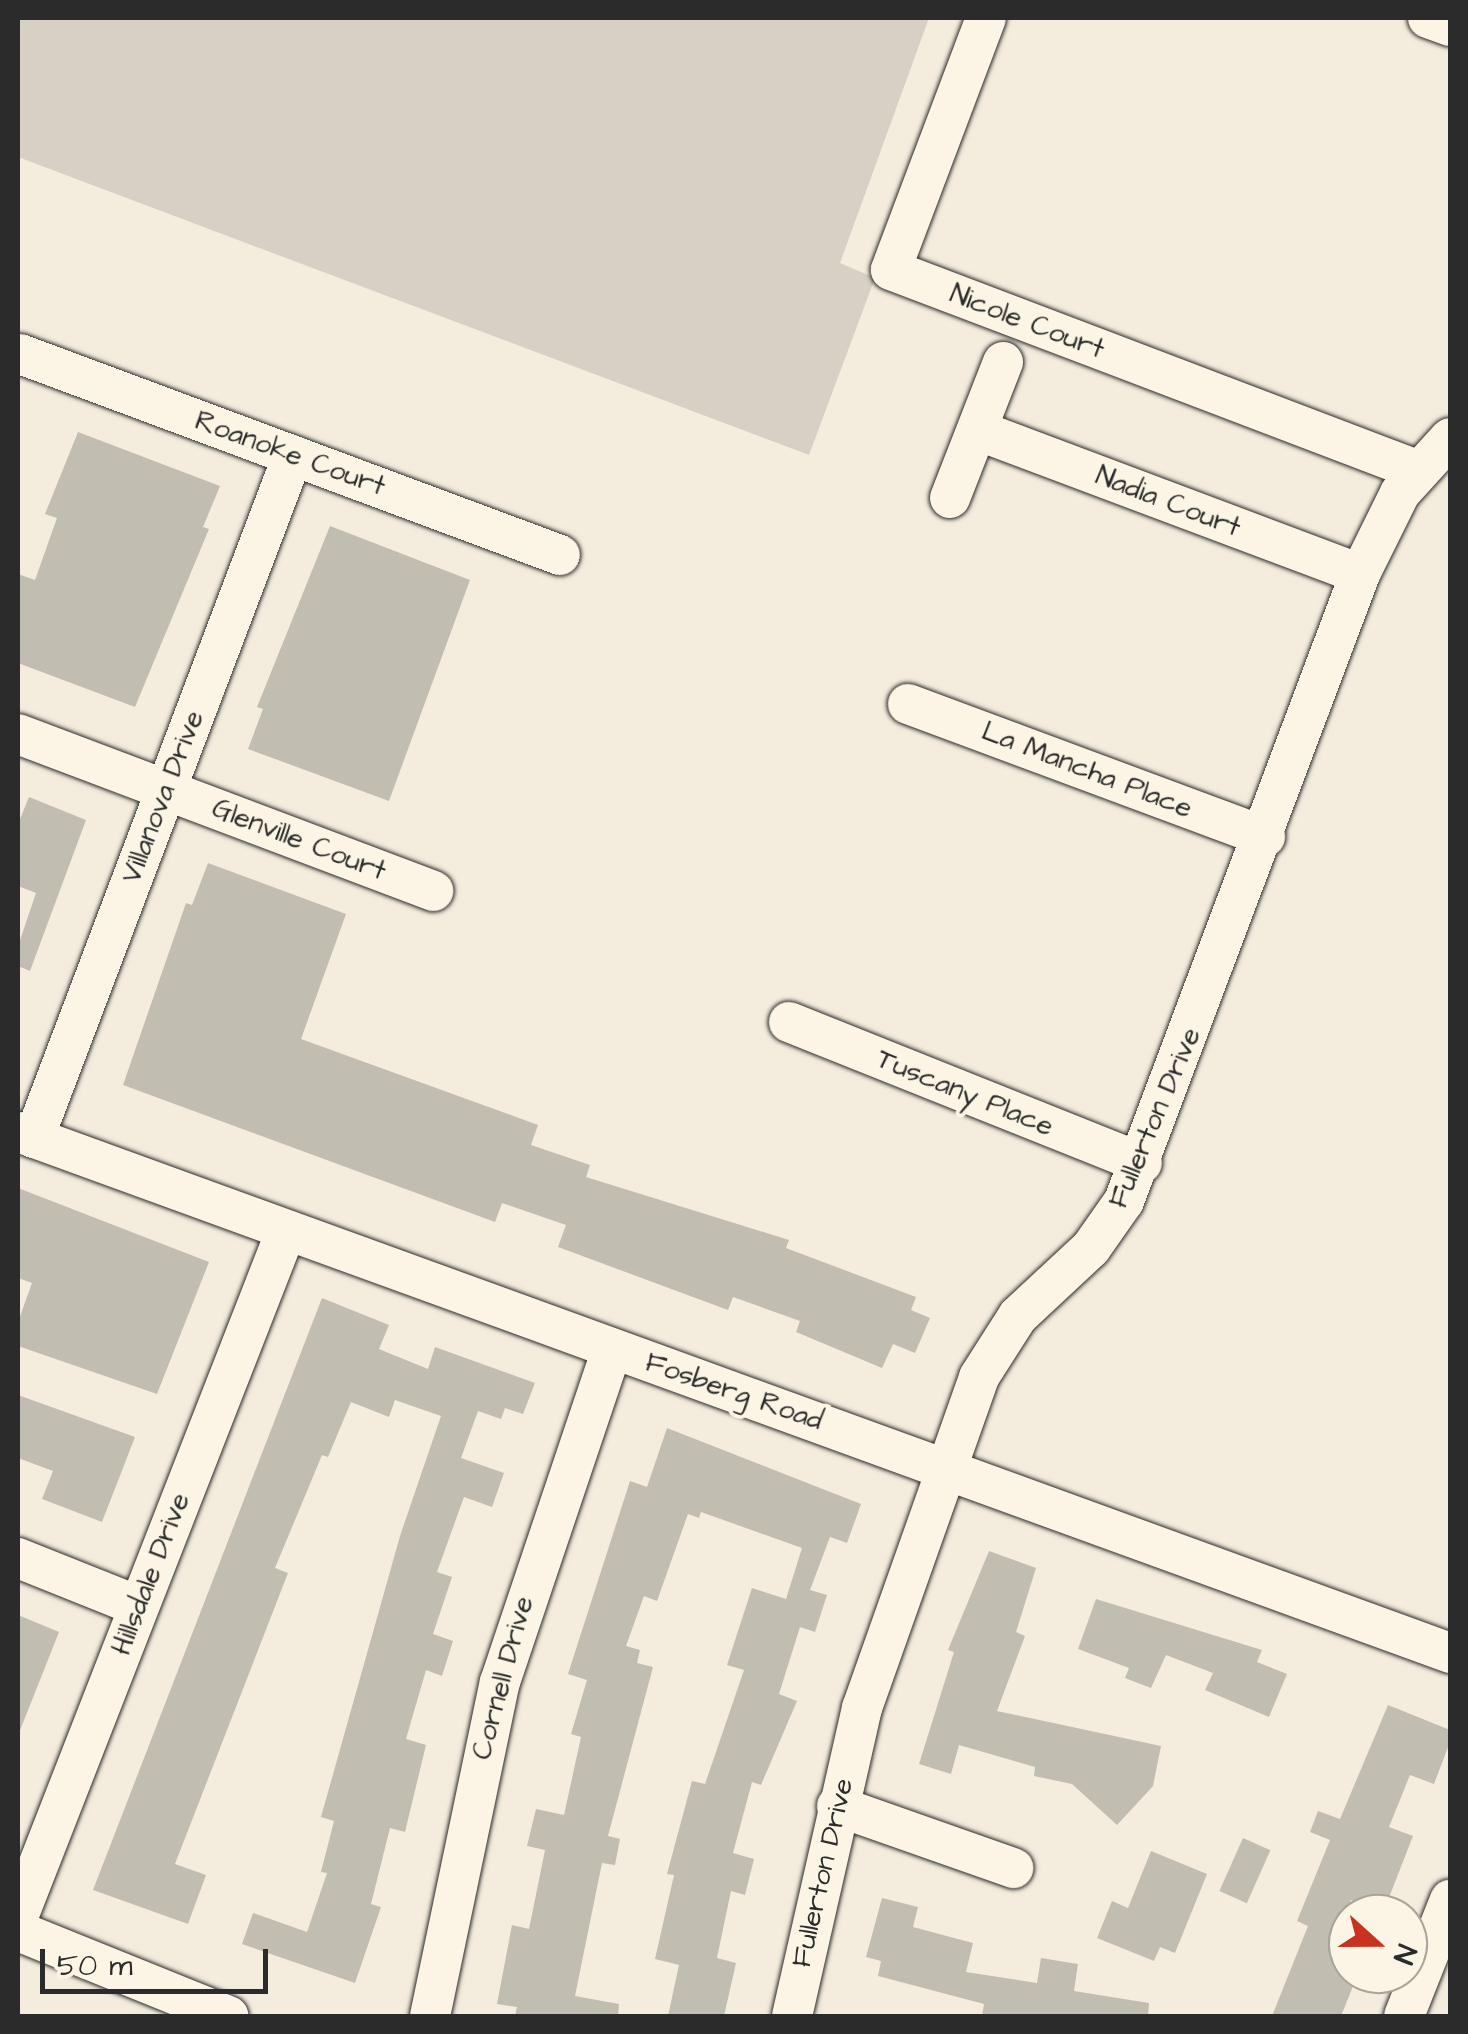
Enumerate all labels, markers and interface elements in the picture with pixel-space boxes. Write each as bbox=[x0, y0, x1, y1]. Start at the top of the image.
street label: Nicole Court bbox=[945, 277, 1109, 367]
street label: Roanoke Court bbox=[190, 404, 390, 504]
street label: Nadia Court bbox=[1091, 459, 1245, 545]
street label: Villanova Drive bbox=[115, 706, 211, 888]
street label: La Mancha Place bbox=[977, 714, 1197, 826]
street label: Glenville Court bbox=[207, 791, 391, 889]
street label: Fullerton Drive bbox=[1102, 1023, 1208, 1213]
street label: Tuscany Place bbox=[872, 1042, 1058, 1144]
street label: Fosberg Road bbox=[641, 1346, 827, 1438]
street label: Hillsdale Drive bbox=[105, 1488, 197, 1660]
street label: Cornell Drive bbox=[465, 1593, 541, 1763]
street label: Fullerton Drive bbox=[785, 1775, 861, 1971]
north arrow bbox=[1328, 1894, 1428, 1994]
scale bar bbox=[45, 1929, 272, 1991]
text: N bbox=[1383, 1939, 1426, 1969]
text: 50 m bbox=[57, 1945, 133, 1987]

